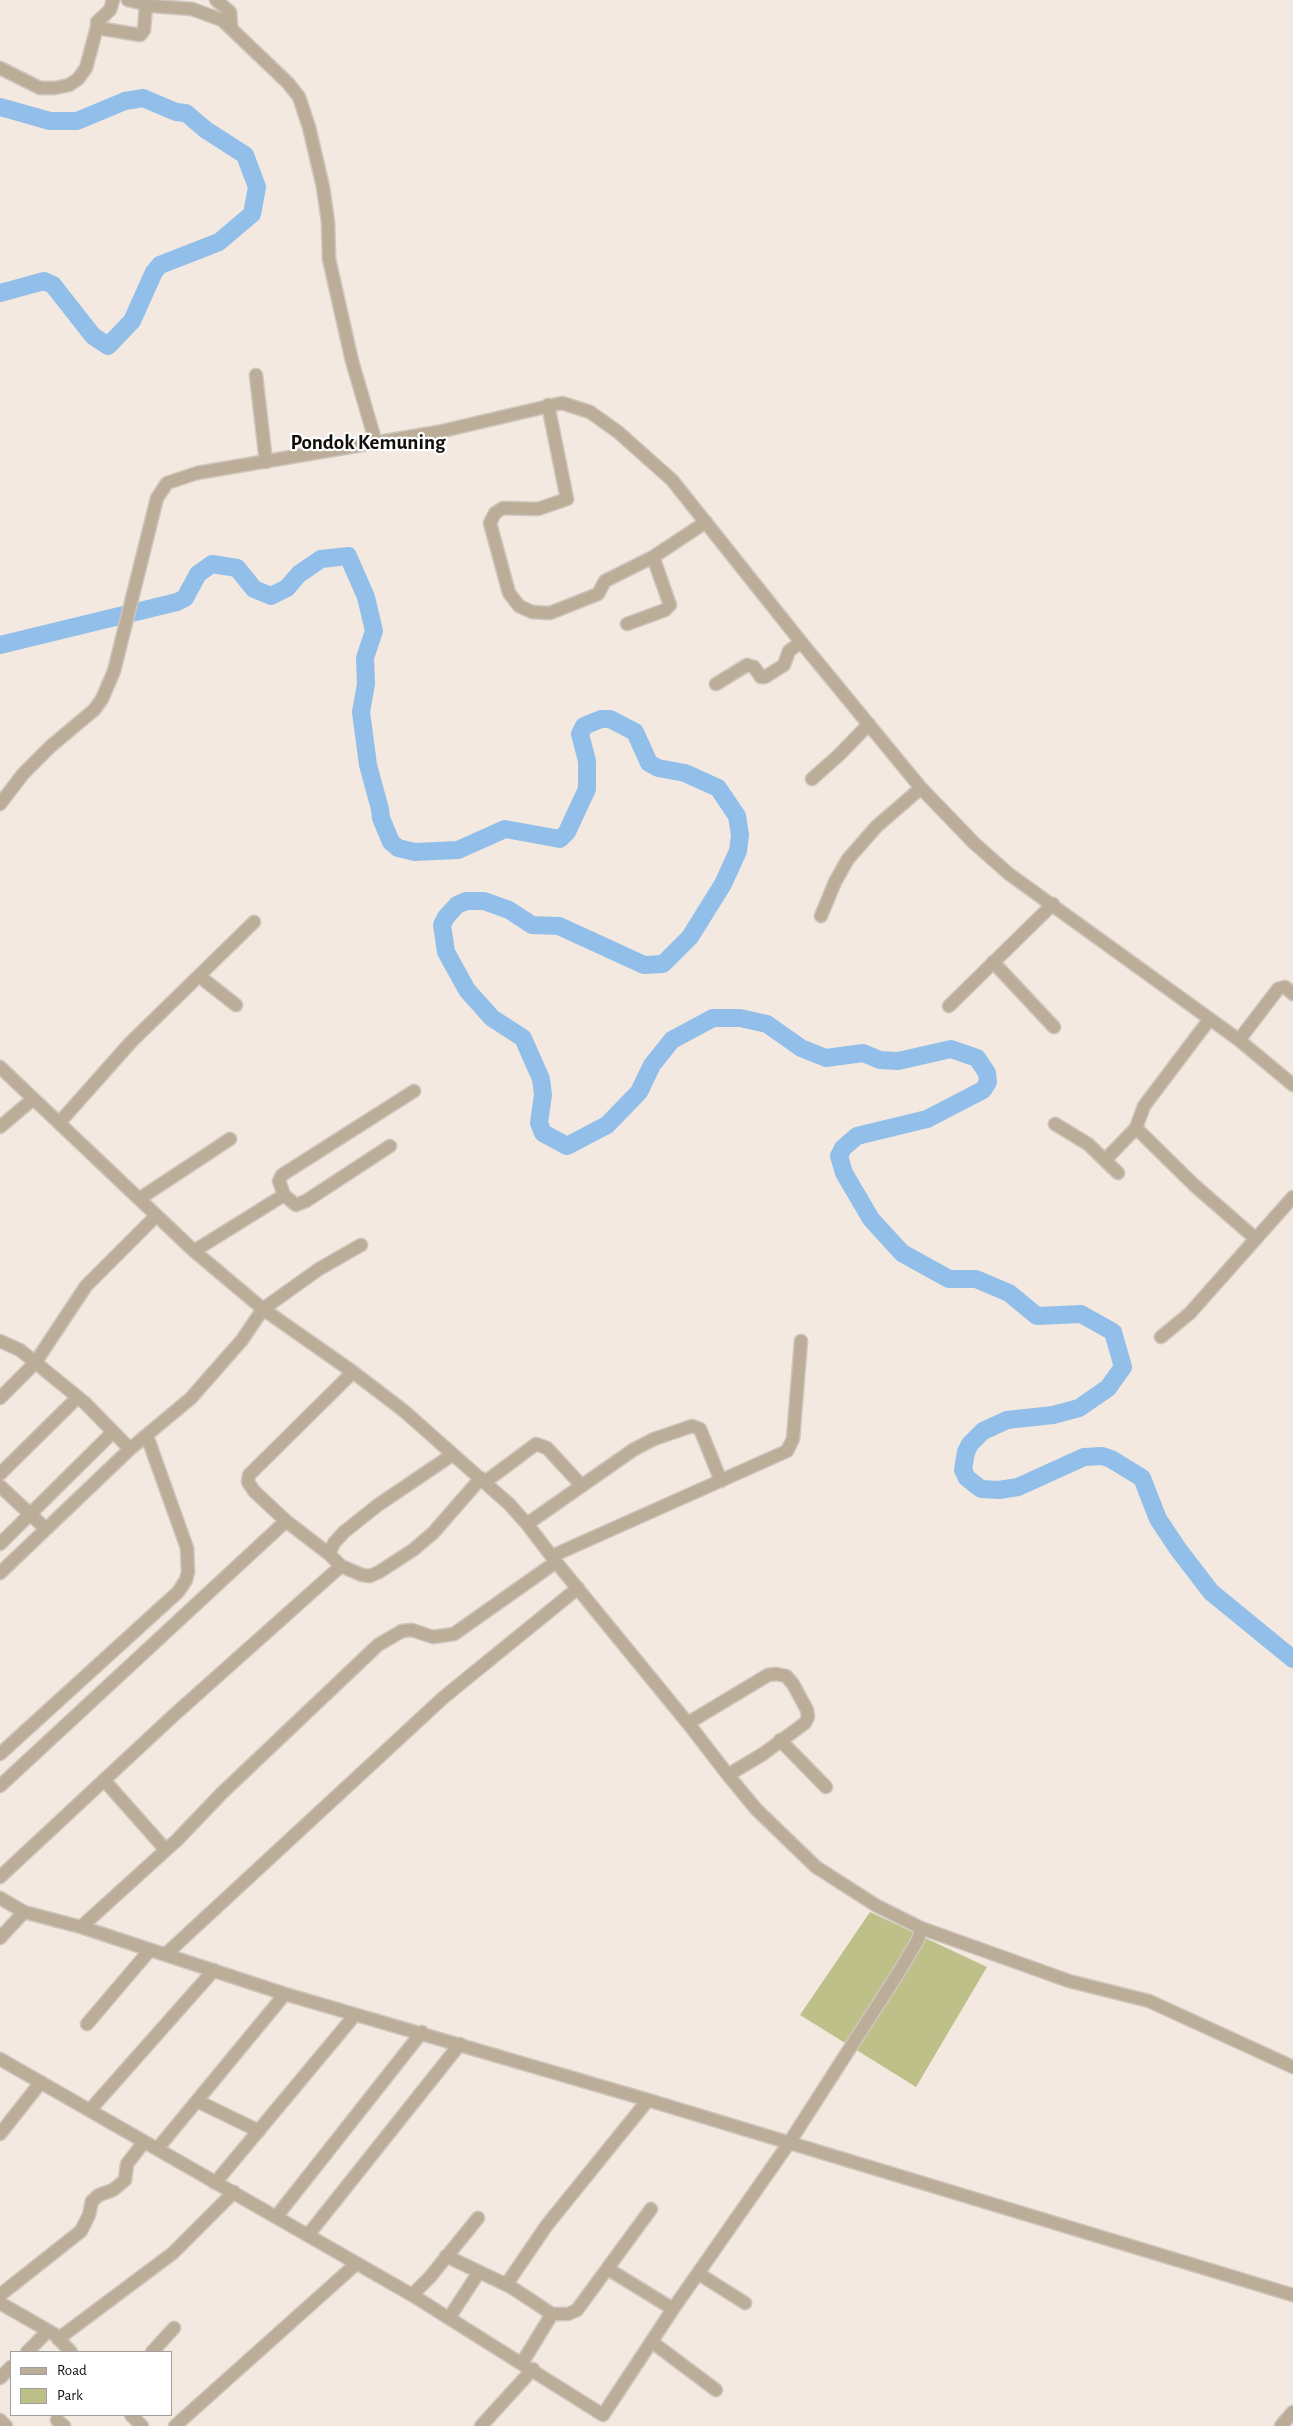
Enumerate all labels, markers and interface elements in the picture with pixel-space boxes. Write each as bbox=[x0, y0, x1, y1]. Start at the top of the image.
district label: Pondok Kemuning bbox=[290, 430, 446, 456]
legend bbox=[10, 2351, 172, 2416]
text: Road bbox=[57, 2363, 87, 2378]
text: Park bbox=[57, 2388, 83, 2403]

